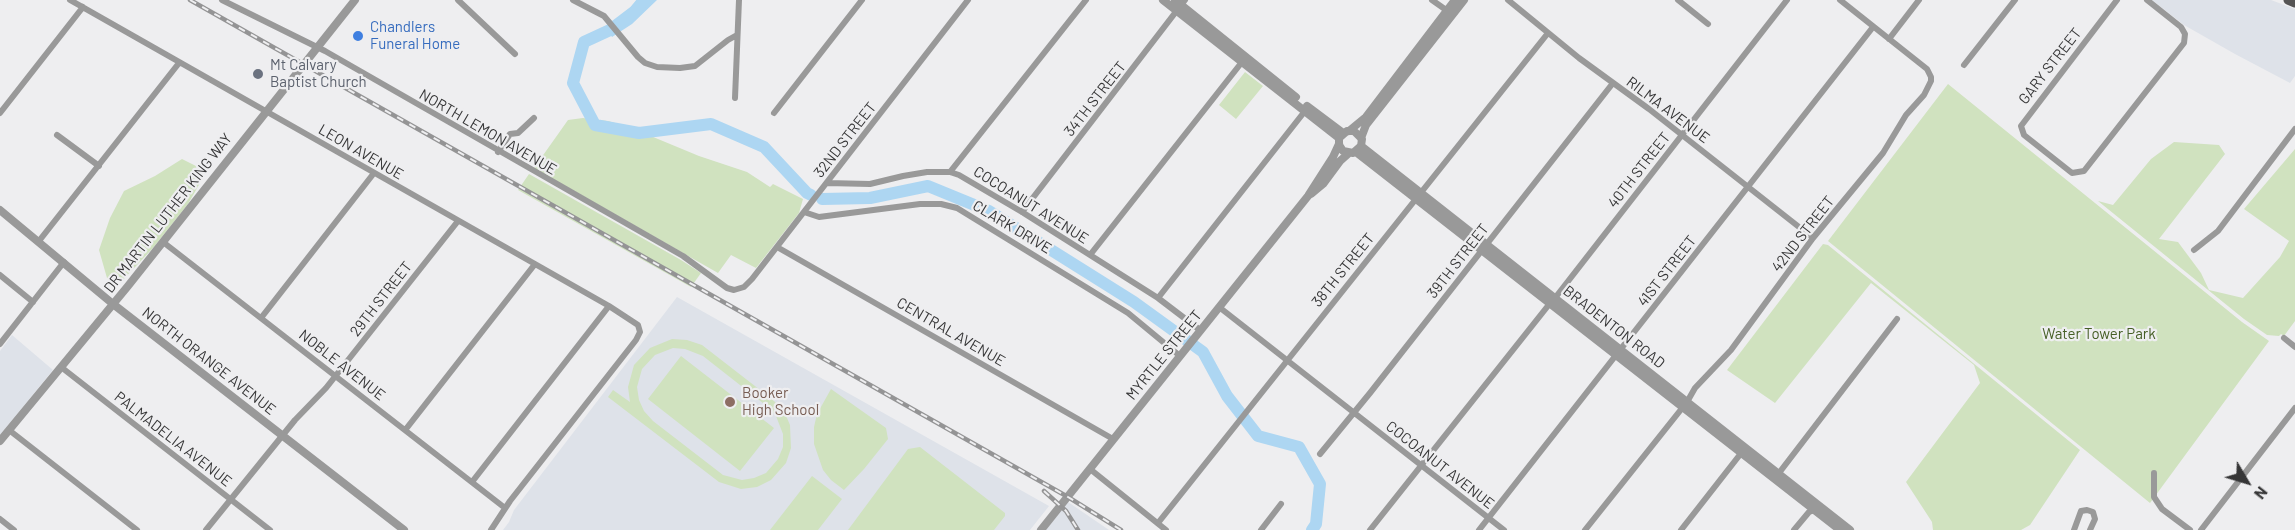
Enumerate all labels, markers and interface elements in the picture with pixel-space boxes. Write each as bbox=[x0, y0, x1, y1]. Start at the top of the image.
place label: Chandlers Funeral Home bbox=[370, 18, 460, 53]
street label: GARY STREET bbox=[2015, 24, 2085, 108]
marker: Chandlers Funeral Home bbox=[351, 29, 365, 43]
place label: Mt Calvary Baptist Church bbox=[270, 56, 367, 91]
street label: 34TH STREET bbox=[1060, 58, 1130, 140]
marker: Mt Calvary Baptist Church bbox=[251, 67, 265, 81]
street label: RILMA AVENUE bbox=[1623, 73, 1713, 147]
street label: NORTH LEMON AVENUE bbox=[416, 85, 560, 179]
street label: 32ND STREET bbox=[810, 99, 880, 181]
street label: LEON AVENUE bbox=[315, 120, 407, 184]
street label: 40TH STREET bbox=[1604, 129, 1674, 211]
street label: DR MARTIN LUTHER KING WAY bbox=[100, 130, 236, 296]
street label: COCOANUT AVENUE bbox=[970, 162, 1092, 248]
street label: 42ND STREET bbox=[1768, 192, 1838, 276]
street label: CLARK DRIVE bbox=[969, 196, 1055, 258]
street label: 39TH STREET bbox=[1423, 220, 1493, 302]
street label: 38TH STREET bbox=[1308, 229, 1378, 311]
street label: 41ST STREET bbox=[1634, 232, 1700, 310]
street label: 29TH STREET bbox=[346, 258, 416, 340]
street label: BRADENTON ROAD bbox=[1560, 282, 1668, 372]
street label: CENTRAL AVENUE bbox=[894, 294, 1008, 370]
street label: NORTH ORANGE AVENUE bbox=[139, 303, 279, 419]
street label: MYRTLE STREET bbox=[1122, 306, 1206, 404]
park label: Water Tower Park bbox=[2042, 325, 2156, 343]
street label: NOBLE AVENUE bbox=[295, 326, 389, 404]
place label: Booker High School bbox=[742, 384, 819, 419]
street label: PALMADELIA AVENUE bbox=[111, 388, 235, 490]
marker: Booker High School bbox=[723, 395, 737, 409]
street label: COCOANUT AVENUE bbox=[1382, 417, 1498, 513]
north arrow bbox=[2217, 452, 2277, 512]
text: N bbox=[2251, 483, 2272, 503]

